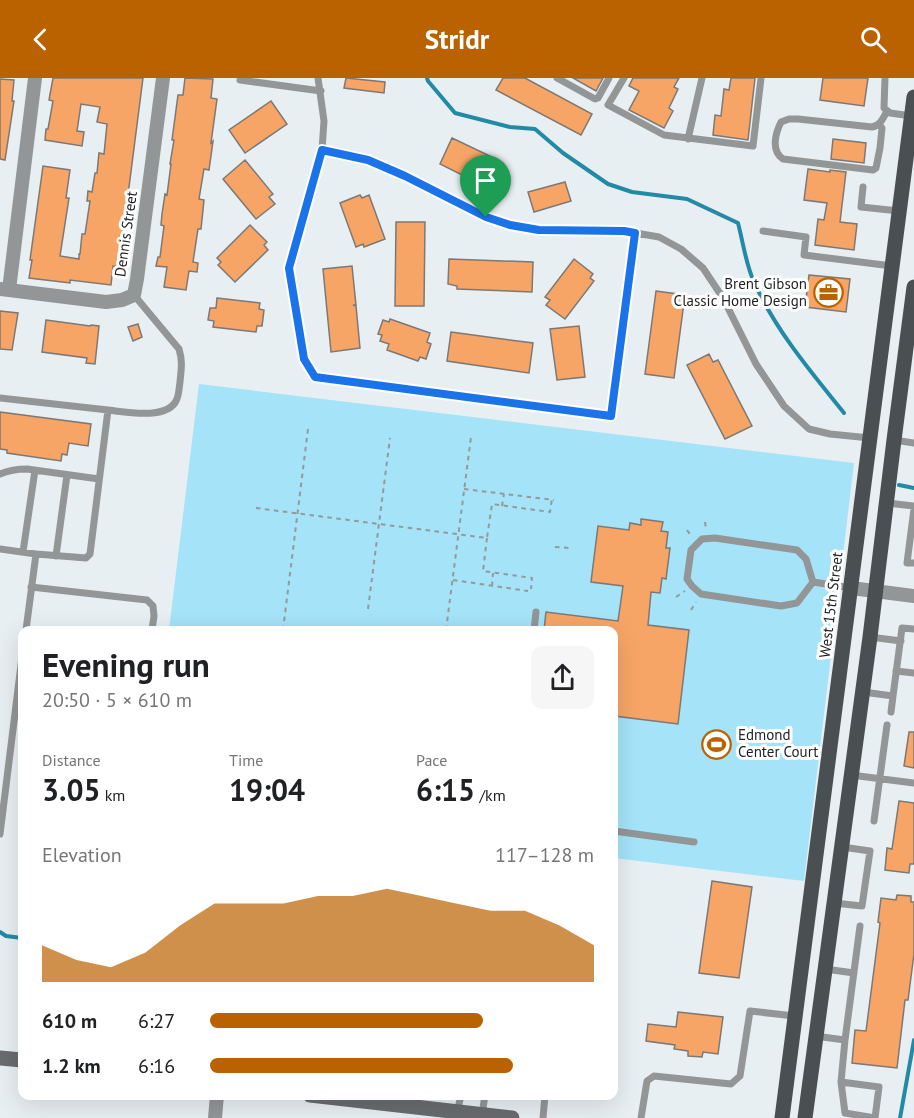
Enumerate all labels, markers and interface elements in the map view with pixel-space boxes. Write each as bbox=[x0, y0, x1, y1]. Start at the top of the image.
text: Stridr bbox=[425, 22, 489, 56]
icon: back bbox=[24, 23, 57, 56]
icon: search bbox=[857, 23, 890, 56]
pin bbox=[460, 155, 511, 217]
icon: arrive bbox=[469, 164, 502, 197]
street label: Dennis Street bbox=[110, 190, 141, 278]
place label: Brent Gibson Classic Home Design bbox=[674, 274, 807, 310]
office icon: Brent Gibson Classic Home Design bbox=[812, 277, 844, 309]
street label: West 15th Street bbox=[815, 551, 846, 659]
text: Evening run bbox=[42, 643, 210, 686]
button: share bbox=[531, 646, 594, 709]
text: 20:50 · 5 × 610 m bbox=[42, 687, 192, 713]
place label: Edmond Center Court bbox=[738, 725, 818, 761]
sports icon: Edmond Center Court bbox=[701, 728, 733, 760]
text: Distance bbox=[42, 750, 101, 770]
text: Time bbox=[229, 750, 263, 770]
text: Pace bbox=[416, 750, 447, 770]
text: 3.05 bbox=[42, 770, 100, 809]
text: 19:04 bbox=[229, 770, 305, 809]
text: 6:15 bbox=[416, 770, 475, 809]
text: km bbox=[100, 785, 125, 805]
text: /km bbox=[475, 785, 506, 805]
text: Elevation bbox=[42, 842, 122, 868]
text: 117–128 m bbox=[495, 842, 594, 868]
text: 610 m bbox=[42, 1008, 97, 1034]
text: 6:27 bbox=[138, 1008, 175, 1034]
text: 1.2 km bbox=[42, 1053, 101, 1079]
text: 6:16 bbox=[138, 1053, 175, 1079]

